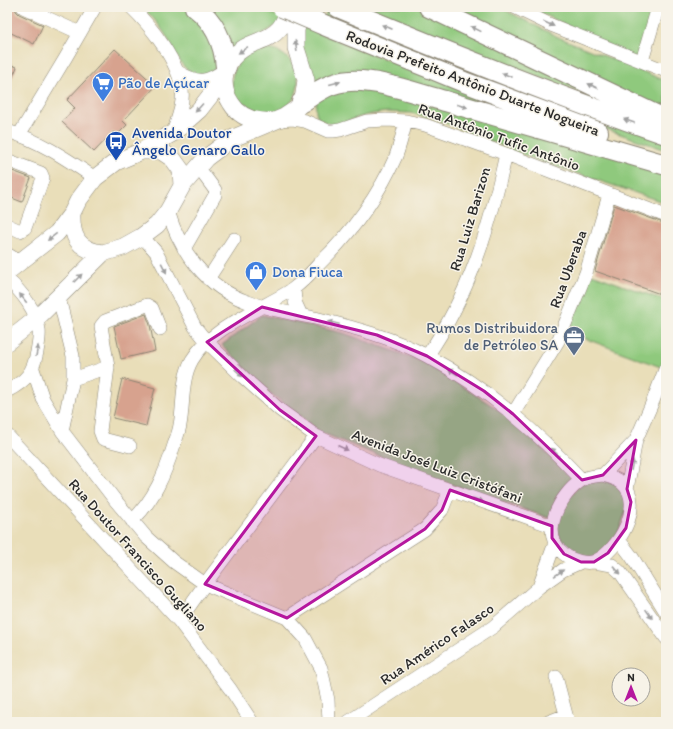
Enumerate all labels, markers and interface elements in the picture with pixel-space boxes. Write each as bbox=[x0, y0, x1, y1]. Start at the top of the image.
one-way arrow bbox=[543, 20, 555, 27]
one-way arrow bbox=[380, 24, 392, 30]
street label: Rodovia Prefeito Antônio Duarte Nogueira bbox=[344, 26, 603, 140]
one-way arrow bbox=[470, 26, 481, 32]
one-way arrow bbox=[293, 39, 299, 52]
one-way arrow bbox=[238, 46, 248, 54]
supermarket icon: Pão de Açúcar bbox=[90, 70, 116, 103]
one-way arrow bbox=[501, 72, 513, 78]
place label: Pão de Açúcar bbox=[118, 74, 209, 92]
one-way arrow bbox=[329, 80, 341, 86]
one-way arrow bbox=[587, 83, 598, 89]
street label: Rua Antônio Tufic Antônio bbox=[416, 99, 582, 175]
one-way arrow bbox=[195, 103, 204, 114]
one-way arrow bbox=[456, 103, 468, 109]
one-way arrow bbox=[623, 117, 635, 123]
place label: Avenida Doutor Ângelo Genaro Gallo bbox=[132, 124, 265, 159]
bus stop icon: Avenida Doutor Ângelo Genaro Gallo bbox=[103, 129, 129, 162]
street label: Rua Luiz Barizon bbox=[446, 164, 495, 273]
street label: Rua Uberaba bbox=[546, 227, 591, 311]
one-way arrow bbox=[47, 233, 58, 241]
shop icon: Dona Fiuca bbox=[243, 259, 269, 292]
one-way arrow bbox=[161, 262, 167, 274]
place label: Dona Fiuca bbox=[272, 263, 344, 281]
one-way arrow bbox=[73, 273, 83, 283]
one-way arrow bbox=[19, 292, 28, 303]
place label: Rumos Distribuidora de Petróleo SA bbox=[426, 319, 559, 354]
one-way arrow bbox=[327, 320, 339, 326]
office icon: Rumos Distribuidora de Petróleo SA bbox=[561, 324, 587, 357]
one-way arrow bbox=[35, 345, 41, 357]
one-way arrow bbox=[234, 368, 244, 378]
one-way arrow bbox=[448, 368, 458, 376]
street label: Avenida José Luiz Cristófani bbox=[349, 425, 525, 507]
one-way arrow bbox=[338, 446, 350, 452]
one-way arrow bbox=[550, 448, 560, 457]
one-way arrow bbox=[629, 459, 635, 471]
street label: Rua Doutor Francisco Gugliano bbox=[65, 475, 211, 635]
one-way arrow bbox=[472, 497, 484, 503]
one-way arrow bbox=[612, 565, 622, 575]
one-way arrow bbox=[554, 569, 564, 577]
street label: Rua Américo Falasco bbox=[377, 599, 497, 689]
one-way arrow bbox=[645, 609, 653, 619]
north arrow bbox=[611, 667, 651, 707]
text: N bbox=[627, 671, 635, 684]

